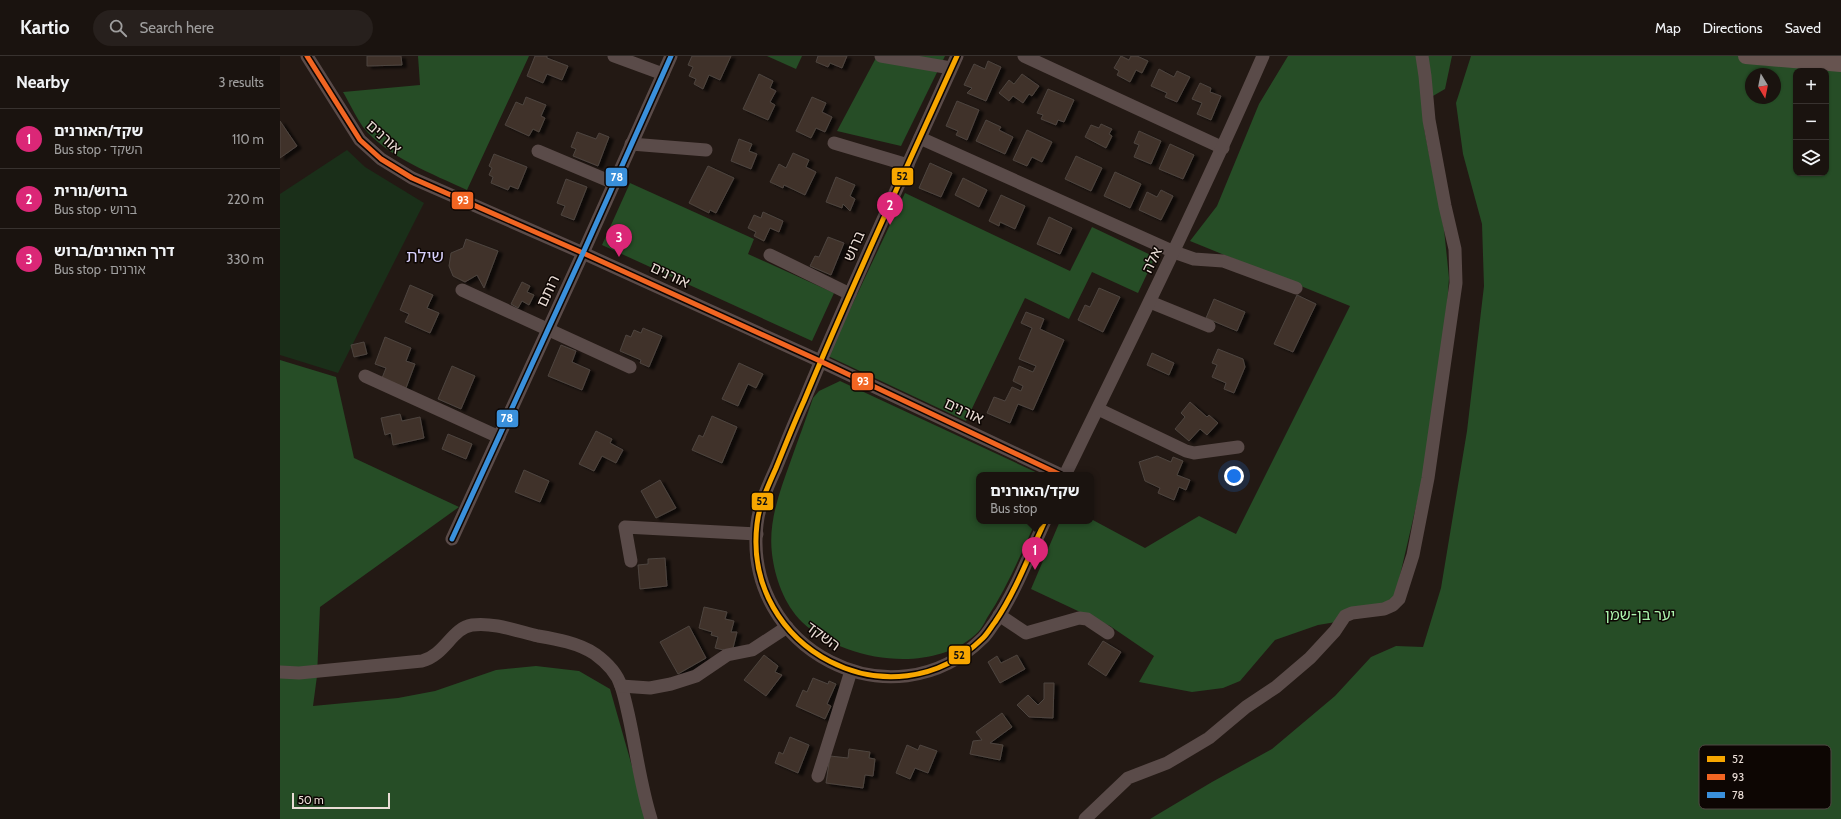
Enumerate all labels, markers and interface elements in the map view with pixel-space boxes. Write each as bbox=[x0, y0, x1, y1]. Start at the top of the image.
search box bbox=[93, 10, 373, 46]
text: Kartio bbox=[20, 16, 69, 39]
icon: search bbox=[107, 17, 129, 39]
text: Search here bbox=[139, 19, 214, 37]
text: Map bbox=[1655, 19, 1681, 37]
text: Directions bbox=[1703, 19, 1763, 37]
text: Saved bbox=[1785, 19, 1821, 37]
north arrow bbox=[1745, 68, 1781, 104]
map controls bbox=[1793, 68, 1829, 176]
button: + bbox=[1793, 68, 1829, 104]
text: Nearby bbox=[16, 72, 69, 92]
text: 3 results bbox=[218, 74, 264, 90]
button: − bbox=[1793, 104, 1829, 140]
street label: אורנים bbox=[363, 116, 405, 158]
text: שקד/האורנים bbox=[54, 122, 143, 140]
text: 1 bbox=[27, 131, 31, 147]
text: 110 m bbox=[232, 131, 264, 147]
button: layers bbox=[1793, 140, 1829, 176]
text: Bus stop · השקד bbox=[54, 141, 143, 157]
line badge: 78 bbox=[605, 167, 628, 187]
line badge: 52 bbox=[891, 167, 914, 186]
text: 52 bbox=[896, 169, 908, 183]
text: 78 bbox=[611, 170, 623, 184]
text: ברוש/נורית bbox=[54, 182, 128, 200]
text: 2 bbox=[26, 191, 32, 207]
text: 220 m bbox=[227, 191, 264, 207]
line badge: 93 bbox=[451, 191, 474, 210]
pin: 2 bbox=[877, 192, 903, 225]
text: 93 bbox=[457, 193, 469, 207]
text: Bus stop · ברוש bbox=[54, 201, 137, 217]
pin: 3 bbox=[606, 224, 632, 257]
street label: ברוש bbox=[839, 228, 869, 264]
text: דרך האורנים/ברוש bbox=[54, 242, 175, 260]
street label: אלה bbox=[1138, 244, 1166, 276]
district label: שילת bbox=[406, 246, 444, 266]
text: 3 bbox=[25, 251, 33, 267]
text: 330 m bbox=[227, 251, 264, 267]
street label: אורנים bbox=[647, 258, 693, 292]
text: Bus stop · אורנים bbox=[54, 261, 146, 277]
street label: רותם bbox=[533, 272, 563, 310]
line badge: 93 bbox=[851, 372, 874, 391]
text: 93 bbox=[857, 374, 869, 388]
street label: אורנים bbox=[941, 394, 987, 428]
line badge: 78 bbox=[496, 409, 519, 428]
text: 78 bbox=[501, 411, 513, 425]
your location bbox=[1224, 466, 1244, 486]
popup bbox=[976, 472, 1094, 524]
text: שקד/האורנים bbox=[990, 482, 1080, 500]
line badge: 52 bbox=[751, 492, 774, 511]
text: 52 bbox=[756, 494, 768, 508]
text: Bus stop bbox=[990, 500, 1037, 516]
pin: 1 bbox=[1022, 537, 1048, 570]
park label: יער בן-שמן bbox=[1605, 606, 1675, 624]
street label: השקד bbox=[802, 618, 844, 654]
line badge: 52 bbox=[948, 645, 971, 665]
text: 52 bbox=[953, 648, 965, 662]
legend bbox=[1699, 745, 1831, 809]
text: 52 bbox=[1732, 752, 1744, 766]
text: 93 bbox=[1732, 770, 1744, 784]
text: 78 bbox=[1732, 788, 1744, 802]
scale bar bbox=[292, 791, 390, 810]
text: 50 m bbox=[298, 793, 324, 807]

